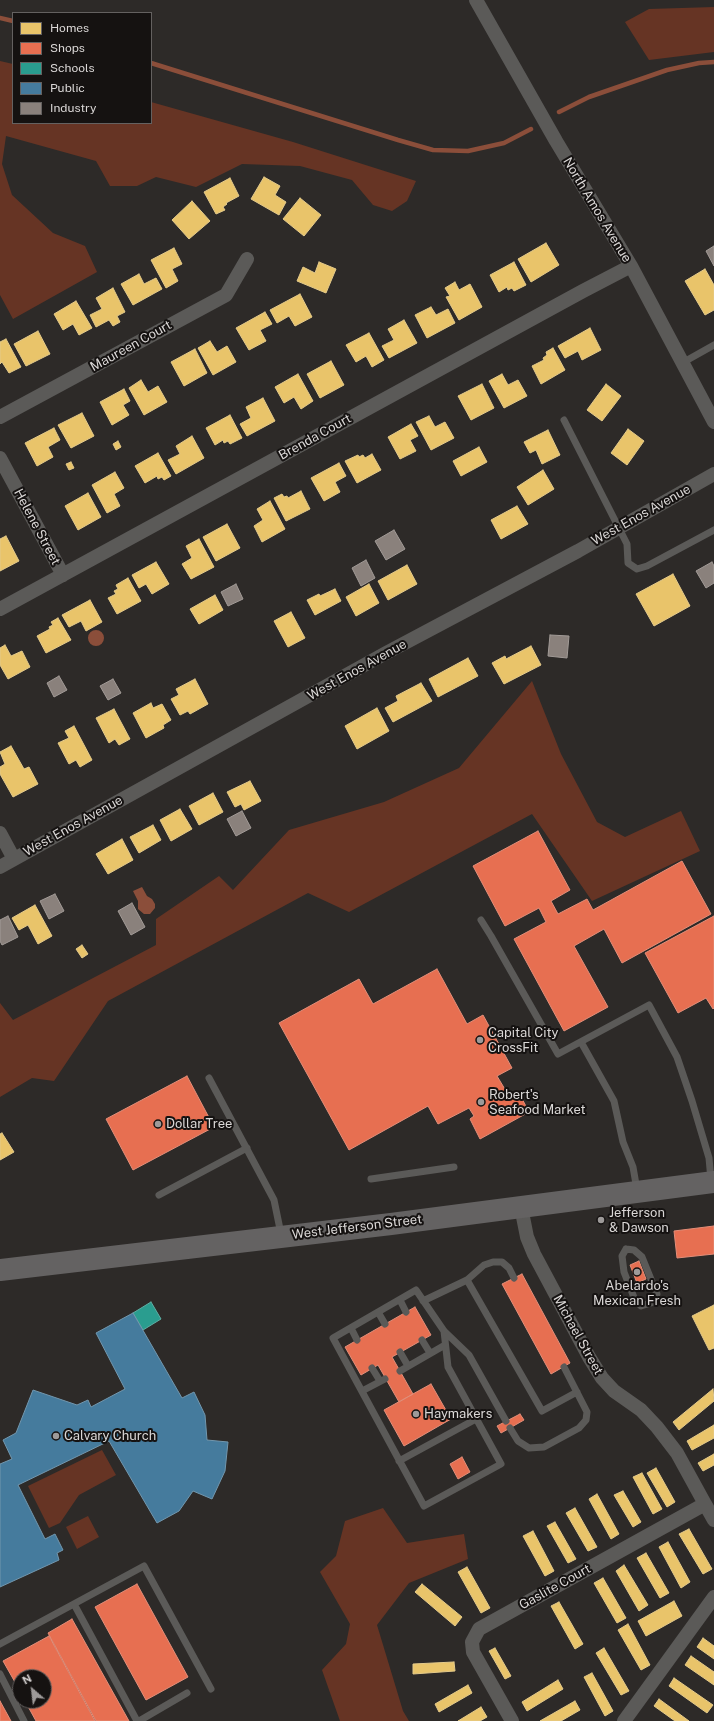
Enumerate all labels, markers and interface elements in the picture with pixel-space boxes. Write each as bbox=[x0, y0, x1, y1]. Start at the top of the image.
legend bbox=[12, 12, 152, 124]
text: Homes bbox=[50, 21, 89, 35]
text: Shops bbox=[50, 41, 85, 55]
text: Schools bbox=[50, 61, 95, 75]
text: Public bbox=[50, 81, 85, 95]
text: Industry bbox=[50, 101, 96, 115]
street label: North Amos Avenue bbox=[559, 155, 635, 265]
street label: Maureen Court bbox=[88, 317, 174, 375]
street label: Brenda Court bbox=[276, 411, 354, 463]
street label: West Enos Avenue bbox=[589, 481, 693, 549]
street label: Helene Street bbox=[10, 486, 64, 568]
street label: West Enos Avenue bbox=[305, 636, 409, 704]
street label: West Enos Avenue bbox=[21, 792, 125, 860]
place label: Capital City CrossFit bbox=[488, 1025, 558, 1056]
marker: Capital City CrossFit bbox=[475, 1035, 485, 1045]
place label: Robert's Seafood Market bbox=[489, 1087, 585, 1118]
marker: Robert's Seafood Market bbox=[476, 1097, 486, 1107]
place label: Dollar Tree bbox=[166, 1116, 232, 1132]
marker: Dollar Tree bbox=[153, 1119, 163, 1129]
place label: Jefferson & Dawson bbox=[609, 1205, 669, 1236]
street label: West Jefferson Street bbox=[291, 1211, 423, 1243]
marker: Jefferson & Dawson bbox=[596, 1215, 606, 1225]
marker: Abelardo's Mexican Fresh bbox=[632, 1267, 642, 1277]
place label: Abelardo's Mexican Fresh bbox=[593, 1278, 681, 1309]
street label: Michael Street bbox=[550, 1292, 606, 1378]
place label: Haymakers bbox=[424, 1406, 492, 1422]
marker: Haymakers bbox=[411, 1409, 421, 1419]
place label: Calvary Church bbox=[64, 1428, 156, 1444]
marker: Calvary Church bbox=[51, 1431, 61, 1441]
street label: Gaslite Court bbox=[516, 1561, 594, 1613]
north arrow bbox=[12, 1669, 52, 1709]
text: N bbox=[20, 1672, 33, 1687]

